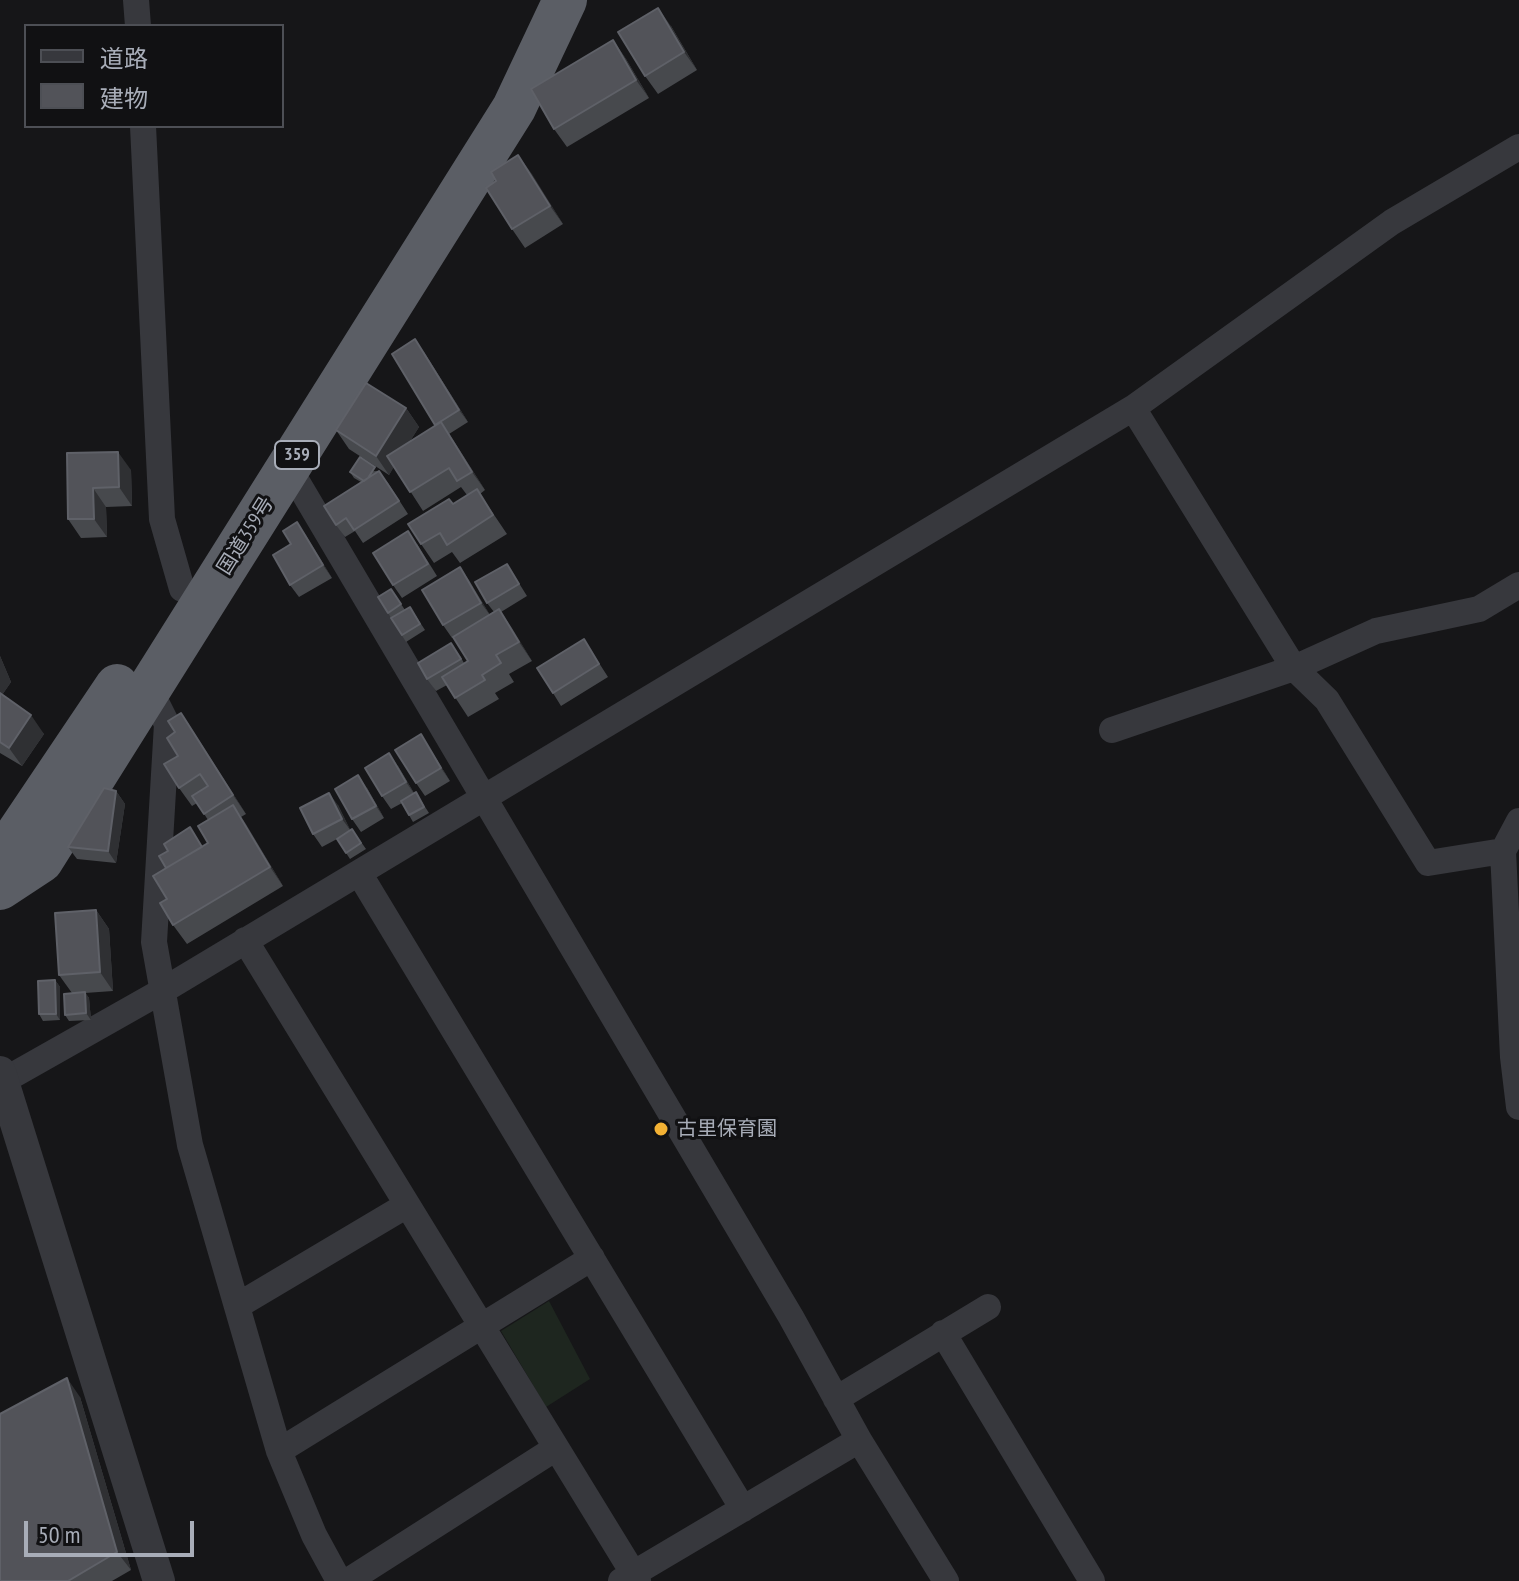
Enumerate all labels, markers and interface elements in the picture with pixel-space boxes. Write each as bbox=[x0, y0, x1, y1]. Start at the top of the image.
legend bbox=[24, 24, 284, 128]
text: 道路 bbox=[100, 43, 148, 74]
text: 建物 bbox=[100, 83, 148, 114]
road number: 359 bbox=[275, 441, 319, 469]
street label: 国道359号 bbox=[213, 493, 279, 579]
place label: 古里保育園 bbox=[677, 1117, 777, 1141]
marker: 古里保育園 bbox=[652, 1120, 670, 1138]
scale bar bbox=[28, 1505, 198, 1555]
text: 50 m bbox=[38, 1519, 80, 1550]

